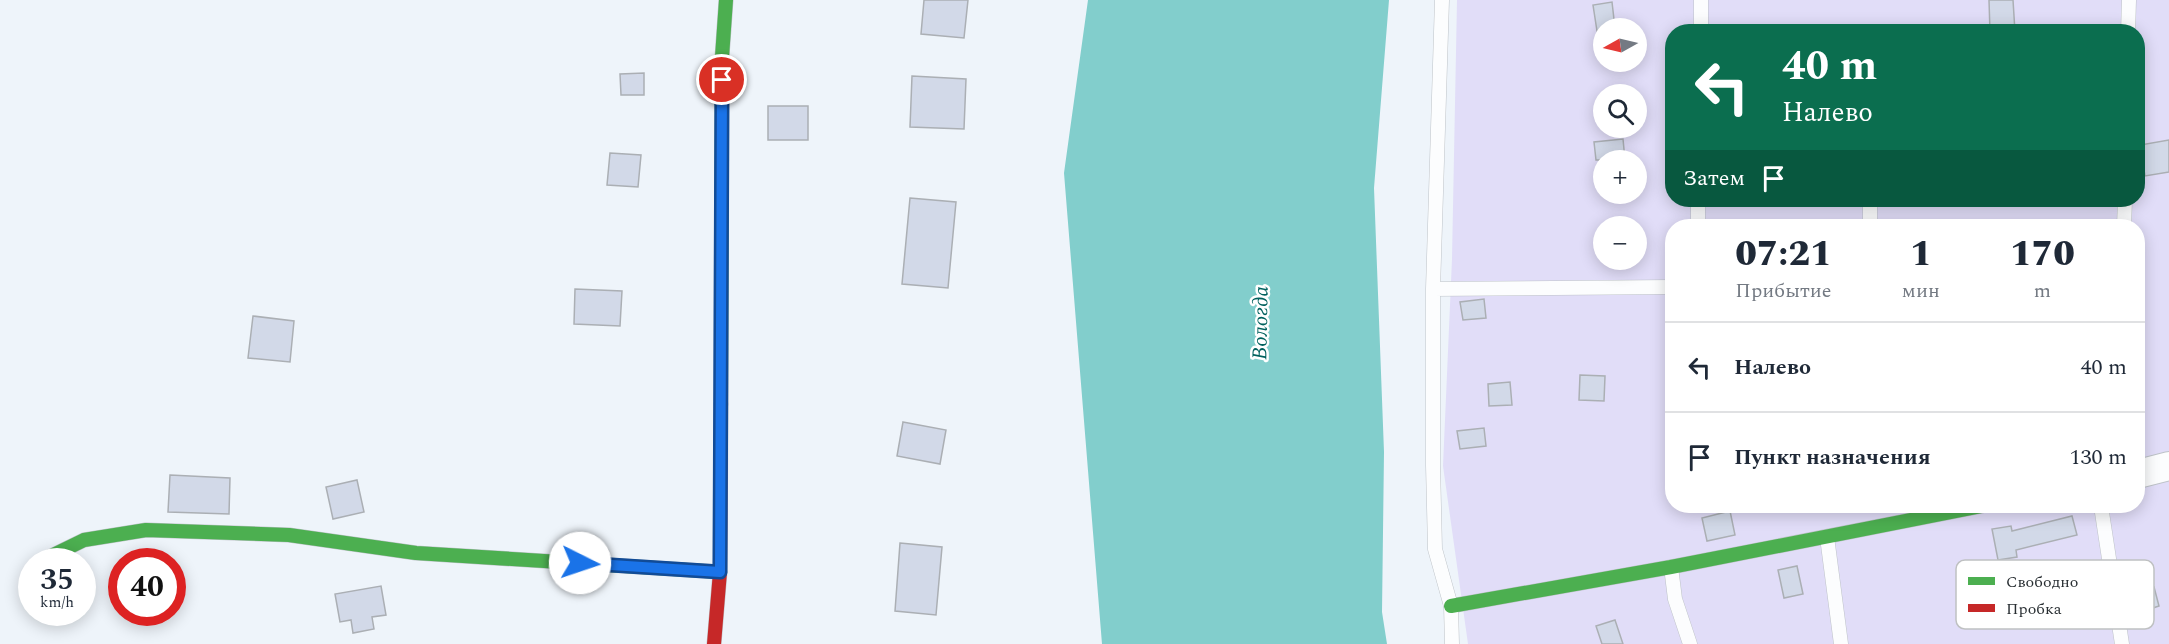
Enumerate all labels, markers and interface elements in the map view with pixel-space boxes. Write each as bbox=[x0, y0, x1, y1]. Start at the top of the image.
north arrow bbox=[1593, 18, 1647, 72]
map controls bbox=[1593, 18, 1647, 270]
text: 40 m bbox=[1782, 35, 1877, 98]
icon: left bbox=[1683, 48, 1761, 126]
pin bbox=[696, 54, 747, 105]
icon: arrive bbox=[705, 63, 738, 96]
button: search bbox=[1593, 84, 1647, 138]
text: Налево bbox=[1782, 92, 1873, 134]
button: + bbox=[1593, 150, 1647, 204]
text: Затем bbox=[1683, 162, 1745, 195]
icon: arrive bbox=[1757, 162, 1790, 195]
button: − bbox=[1593, 216, 1647, 270]
text: 07:21 bbox=[1735, 227, 1832, 282]
text: 1 bbox=[1910, 227, 1932, 282]
text: 170 bbox=[2010, 227, 2075, 282]
text: Прибытие bbox=[1735, 276, 1831, 306]
text: мин bbox=[1902, 276, 1940, 306]
text: m bbox=[2034, 276, 2051, 306]
water label: Вологда bbox=[1244, 285, 1278, 360]
icon: left bbox=[1683, 351, 1716, 384]
text: Налево bbox=[1734, 351, 1811, 384]
text: 40 m bbox=[2081, 351, 2127, 384]
icon: arrive bbox=[1683, 441, 1716, 474]
text: Пункт назначения bbox=[1734, 441, 1931, 474]
text: 130 m bbox=[2070, 441, 2127, 474]
position arrow bbox=[548, 531, 612, 595]
speed limit sign: 40 bbox=[108, 548, 186, 626]
text: 35 bbox=[40, 557, 74, 603]
legend bbox=[1956, 560, 2154, 629]
text: Свободно bbox=[2006, 570, 2078, 594]
text: km/h bbox=[40, 591, 74, 614]
text: Пробка bbox=[2006, 597, 2062, 621]

